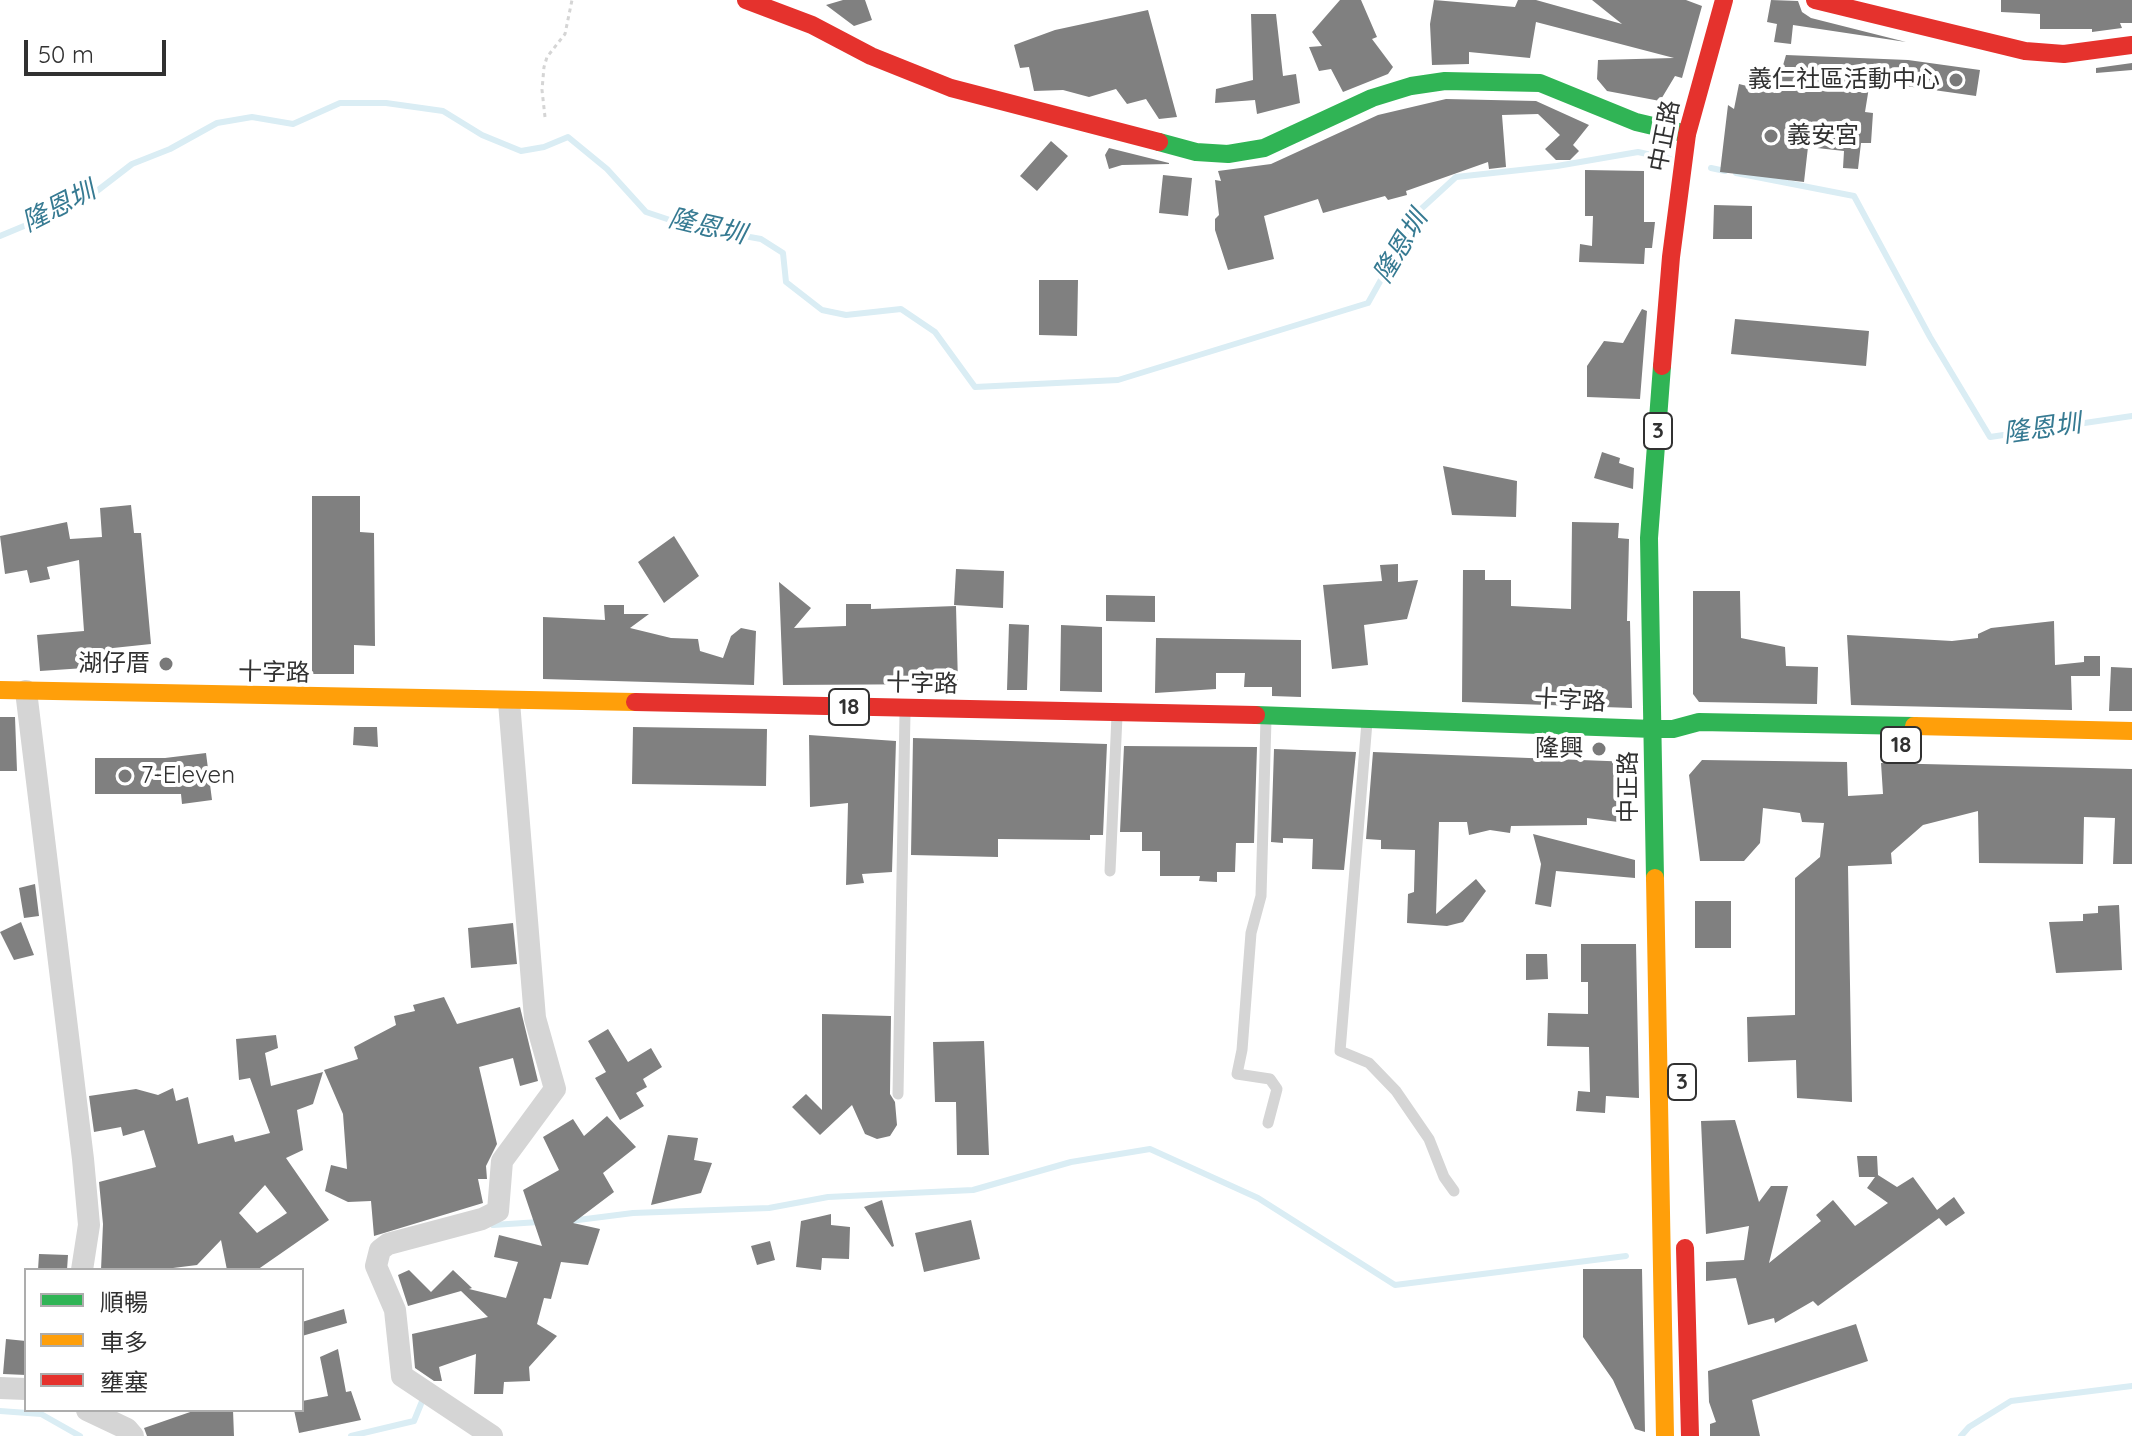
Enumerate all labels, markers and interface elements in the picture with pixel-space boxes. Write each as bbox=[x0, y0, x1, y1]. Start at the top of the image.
scale bar bbox=[28, 24, 170, 74]
text: 50 m bbox=[38, 39, 94, 69]
place label: 義仁社區活動中心 bbox=[1748, 66, 1940, 94]
marker: 義仁社區活動中心 bbox=[1947, 71, 1965, 89]
street label: 中正路 bbox=[1644, 98, 1686, 174]
place label: 義安宮 bbox=[1787, 122, 1859, 150]
marker: 義安宮 bbox=[1762, 127, 1780, 145]
water label: 隆恩圳 bbox=[17, 175, 101, 239]
water label: 隆恩圳 bbox=[665, 203, 749, 251]
water label: 隆恩圳 bbox=[1368, 206, 1434, 288]
water label: 隆恩圳 bbox=[2001, 408, 2083, 450]
road number: 3 bbox=[1644, 413, 1672, 449]
place label: 湖仔厝 bbox=[78, 650, 150, 678]
marker: 湖仔厝 bbox=[157, 655, 175, 673]
street label: 十字路 bbox=[238, 658, 310, 688]
street label: 十字路 bbox=[886, 669, 958, 699]
street label: 十字路 bbox=[1533, 685, 1607, 717]
road number: 18 bbox=[829, 689, 869, 725]
road number: 18 bbox=[1881, 727, 1921, 763]
place label: 隆興 bbox=[1535, 735, 1583, 763]
marker: 隆興 bbox=[1590, 740, 1608, 758]
street label: 中正路 bbox=[1615, 751, 1643, 823]
place label: 7-Eleven bbox=[141, 762, 235, 790]
marker: 7-Eleven bbox=[116, 767, 134, 785]
road number: 3 bbox=[1668, 1064, 1696, 1100]
legend bbox=[24, 1268, 304, 1412]
text: 順暢 bbox=[100, 1287, 148, 1317]
text: 車多 bbox=[100, 1327, 148, 1357]
text: 壅塞 bbox=[100, 1367, 148, 1397]

